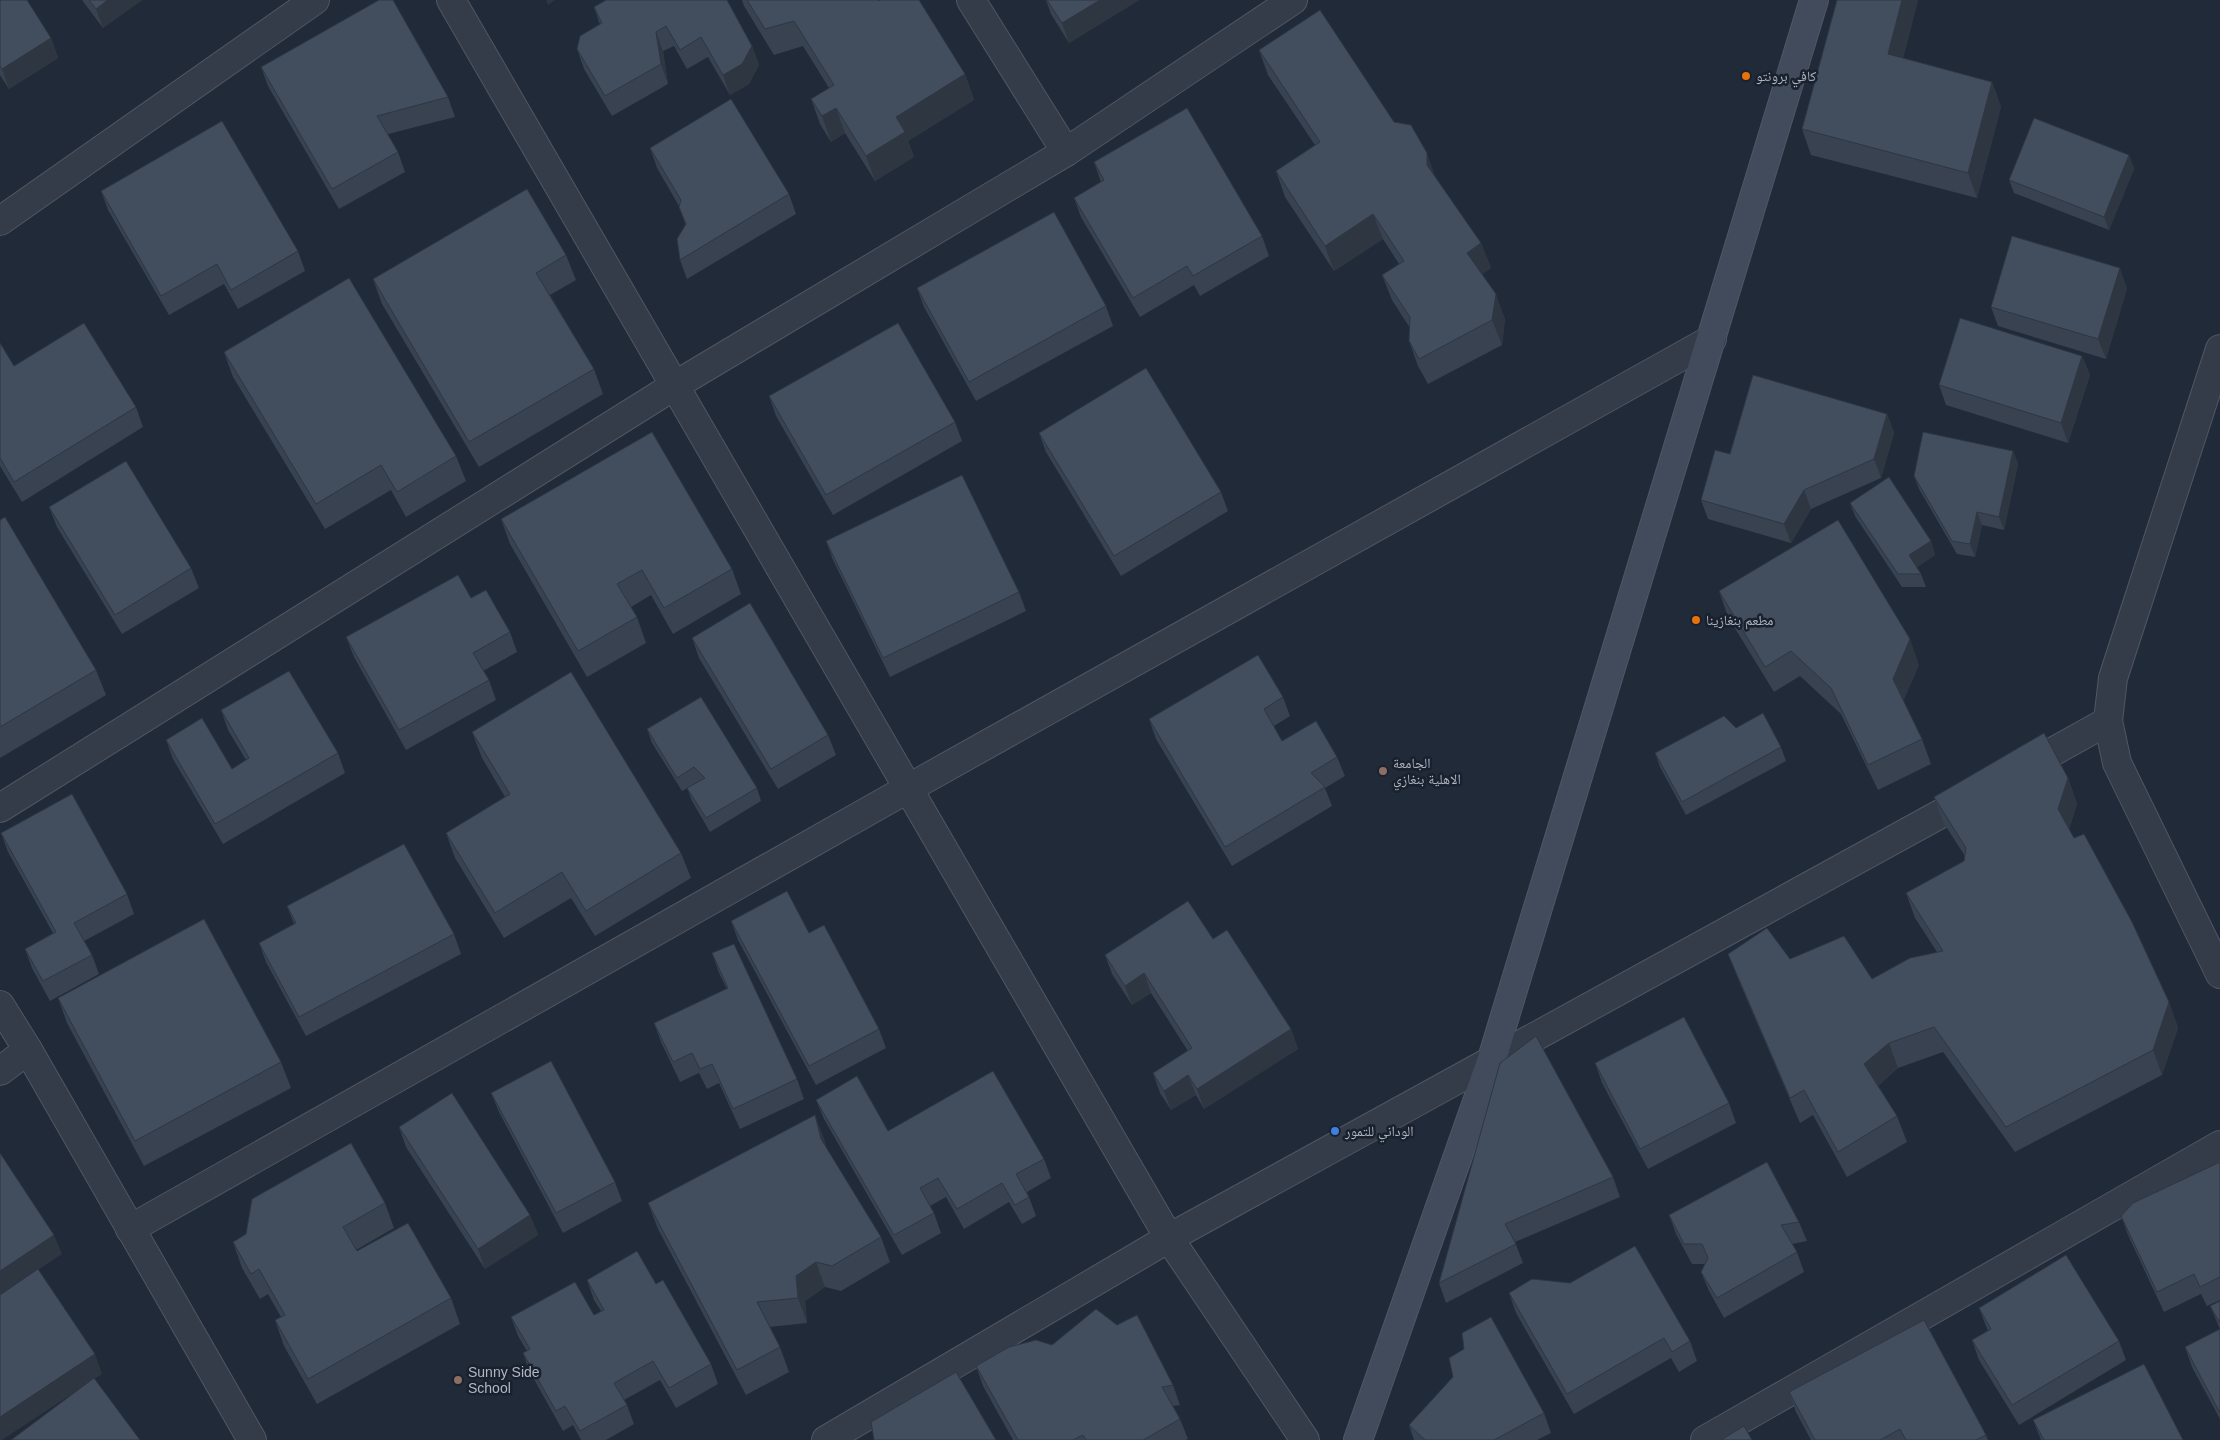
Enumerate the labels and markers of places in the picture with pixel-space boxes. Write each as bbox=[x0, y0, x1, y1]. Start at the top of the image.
place label: كافي برونتو bbox=[1756, 68, 1816, 88]
marker: كافي برونتو bbox=[1740, 70, 1752, 82]
place label: مطعم بنغازينا bbox=[1706, 612, 1773, 630]
marker: مطعم بنغازينا bbox=[1690, 614, 1702, 626]
place label: الجامعة الاهلية بنغازي bbox=[1393, 755, 1461, 791]
marker: الجامعة الاهلية بنغازي bbox=[1377, 765, 1389, 777]
place label: الوداني للتمور bbox=[1344, 1123, 1414, 1143]
marker: الوداني للتمور bbox=[1329, 1125, 1341, 1137]
place label: Sunny Side School bbox=[468, 1364, 540, 1396]
marker: Sunny Side School bbox=[452, 1374, 464, 1386]

